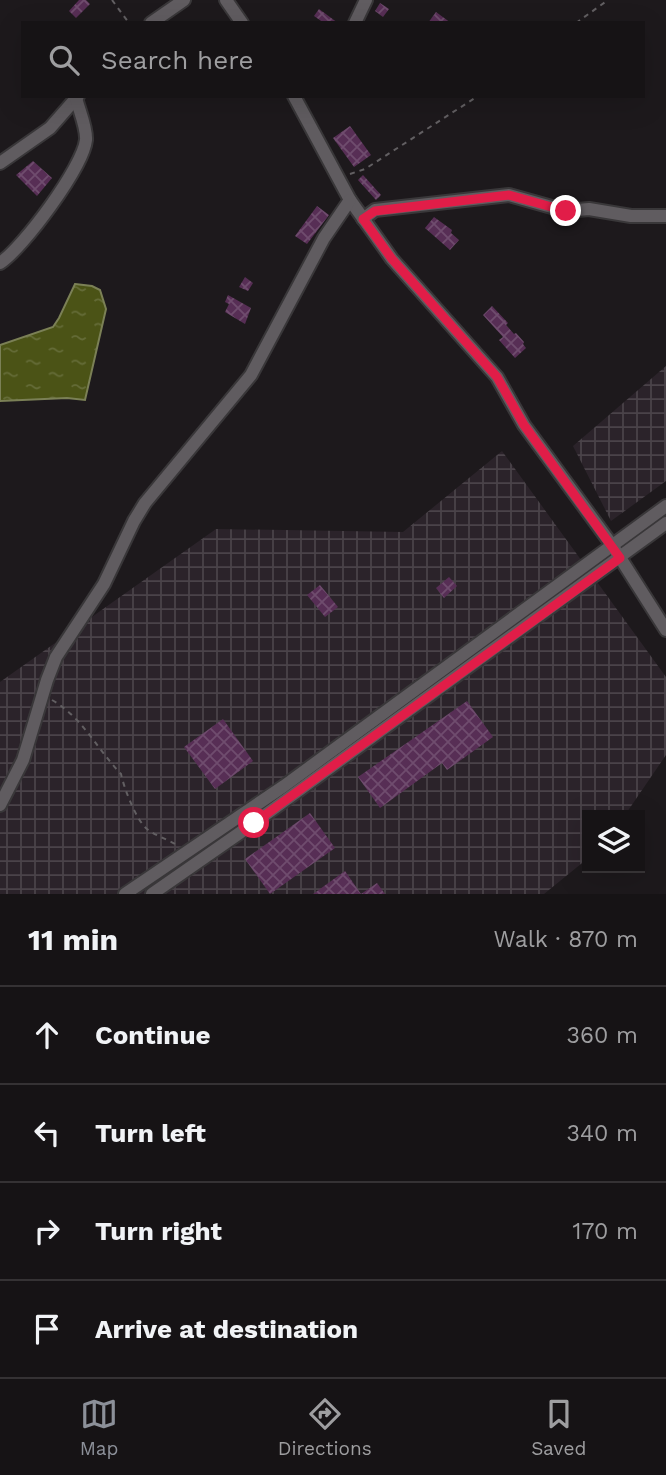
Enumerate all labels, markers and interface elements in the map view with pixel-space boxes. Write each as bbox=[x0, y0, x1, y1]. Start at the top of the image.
search box bbox=[21, 21, 645, 98]
icon: search bbox=[45, 41, 83, 79]
text: Search here bbox=[101, 45, 253, 75]
route end bbox=[550, 195, 581, 226]
route start bbox=[238, 807, 269, 838]
map controls bbox=[582, 810, 645, 873]
button: layers bbox=[582, 810, 645, 873]
text: 11 min bbox=[28, 922, 118, 957]
text: Walk · 870 m bbox=[494, 926, 638, 953]
icon: ahead bbox=[28, 1016, 66, 1054]
text: Continue bbox=[95, 1020, 211, 1050]
text: 360 m bbox=[567, 1022, 638, 1049]
icon: left bbox=[28, 1114, 66, 1152]
text: Turn left bbox=[95, 1118, 206, 1148]
text: 340 m bbox=[566, 1120, 638, 1147]
icon: right bbox=[28, 1212, 66, 1250]
text: Turn right bbox=[95, 1216, 222, 1246]
text: 170 m bbox=[573, 1218, 638, 1245]
icon: arrive bbox=[28, 1310, 66, 1348]
text: Arrive at destination bbox=[95, 1314, 358, 1344]
tab: Map bbox=[80, 1395, 118, 1460]
tab: Directions bbox=[278, 1395, 372, 1460]
tab: Saved bbox=[531, 1395, 586, 1460]

